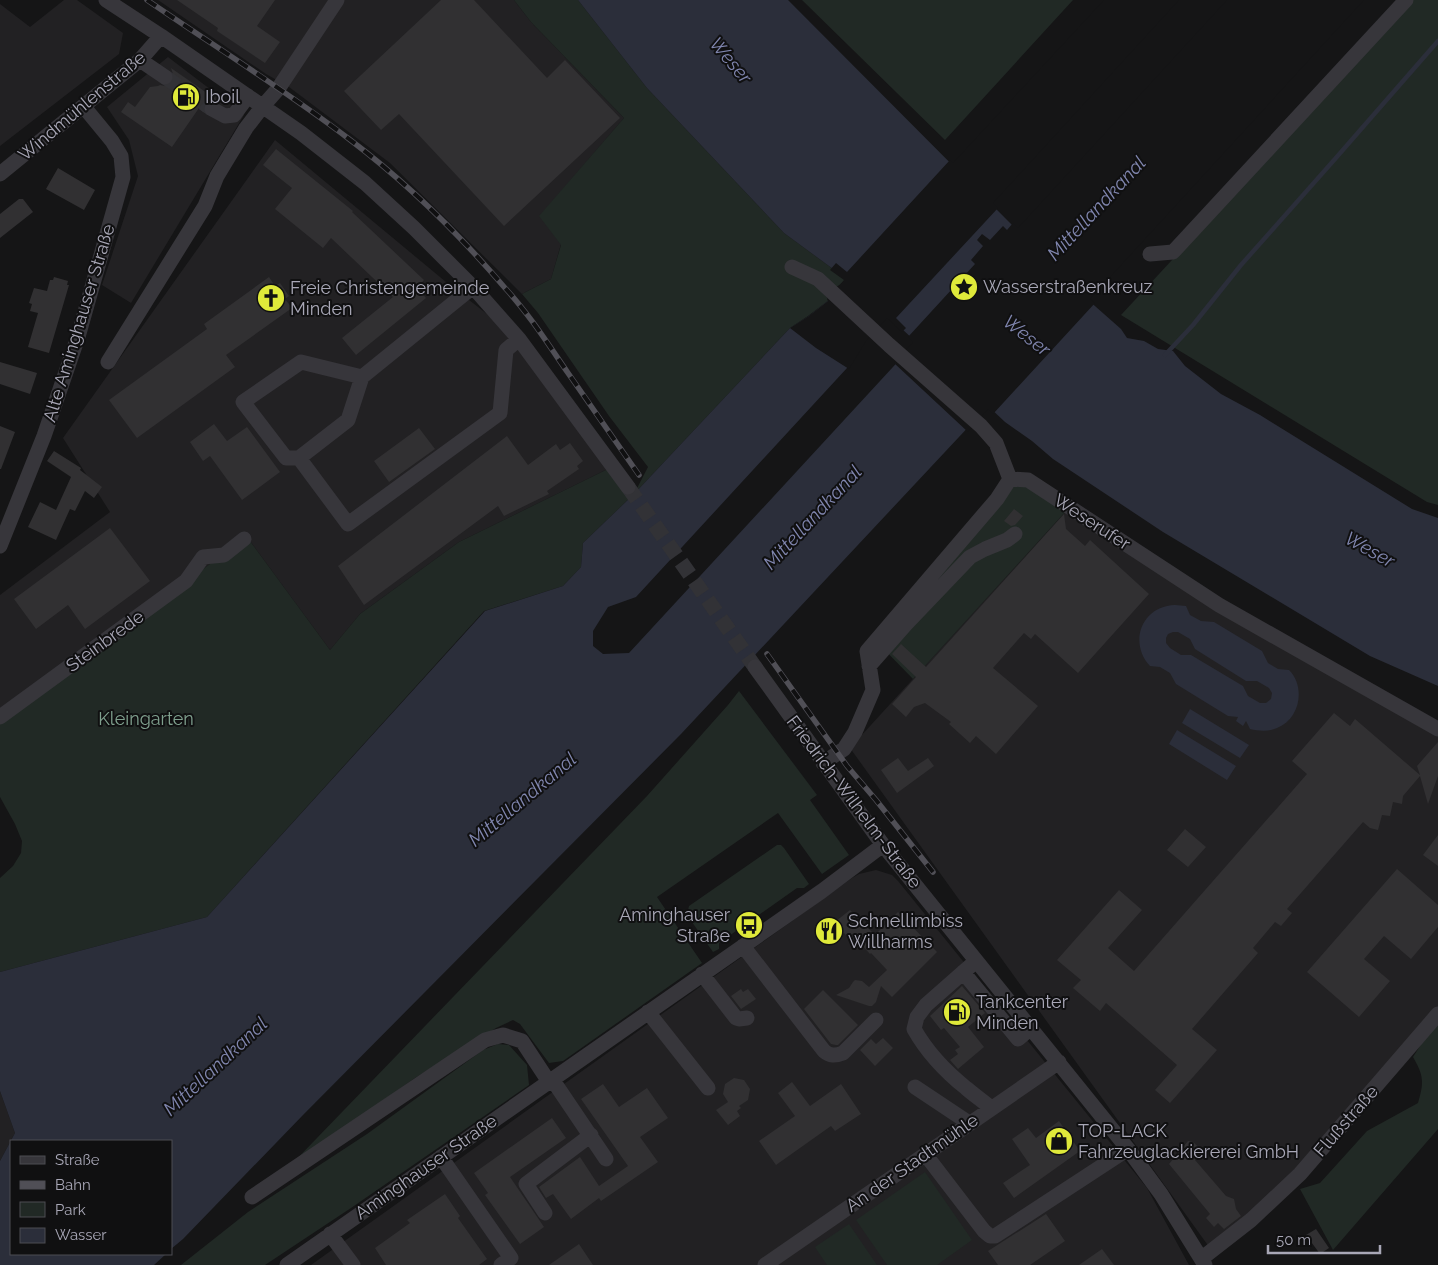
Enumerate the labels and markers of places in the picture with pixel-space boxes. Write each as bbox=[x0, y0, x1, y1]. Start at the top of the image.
fuel station icon: Iboil bbox=[171, 82, 201, 112]
place label: Iboil bbox=[205, 86, 240, 107]
place icon: Wasserstraßenkreuz bbox=[949, 272, 979, 302]
place label: Wasserstraßenkreuz bbox=[983, 276, 1153, 297]
place label: Freie Christengemeinde Minden bbox=[290, 277, 490, 319]
church icon: Freie Christengemeinde Minden bbox=[256, 283, 286, 313]
place label: Aminghauser Straße bbox=[619, 904, 731, 946]
bus stop icon: Aminghauser Straße bbox=[734, 910, 764, 940]
place label: Schnellimbiss Willharms bbox=[848, 910, 963, 952]
restaurant icon: Schnellimbiss Willharms bbox=[814, 916, 844, 946]
place label: Tankcenter Minden bbox=[976, 991, 1069, 1033]
fuel station icon: Tankcenter Minden bbox=[942, 997, 972, 1027]
place label: TOP-LACK Fahrzeuglackiererei GmbH bbox=[1078, 1120, 1299, 1162]
shop icon: TOP-LACK Fahrzeuglackiererei GmbH bbox=[1044, 1126, 1074, 1156]

